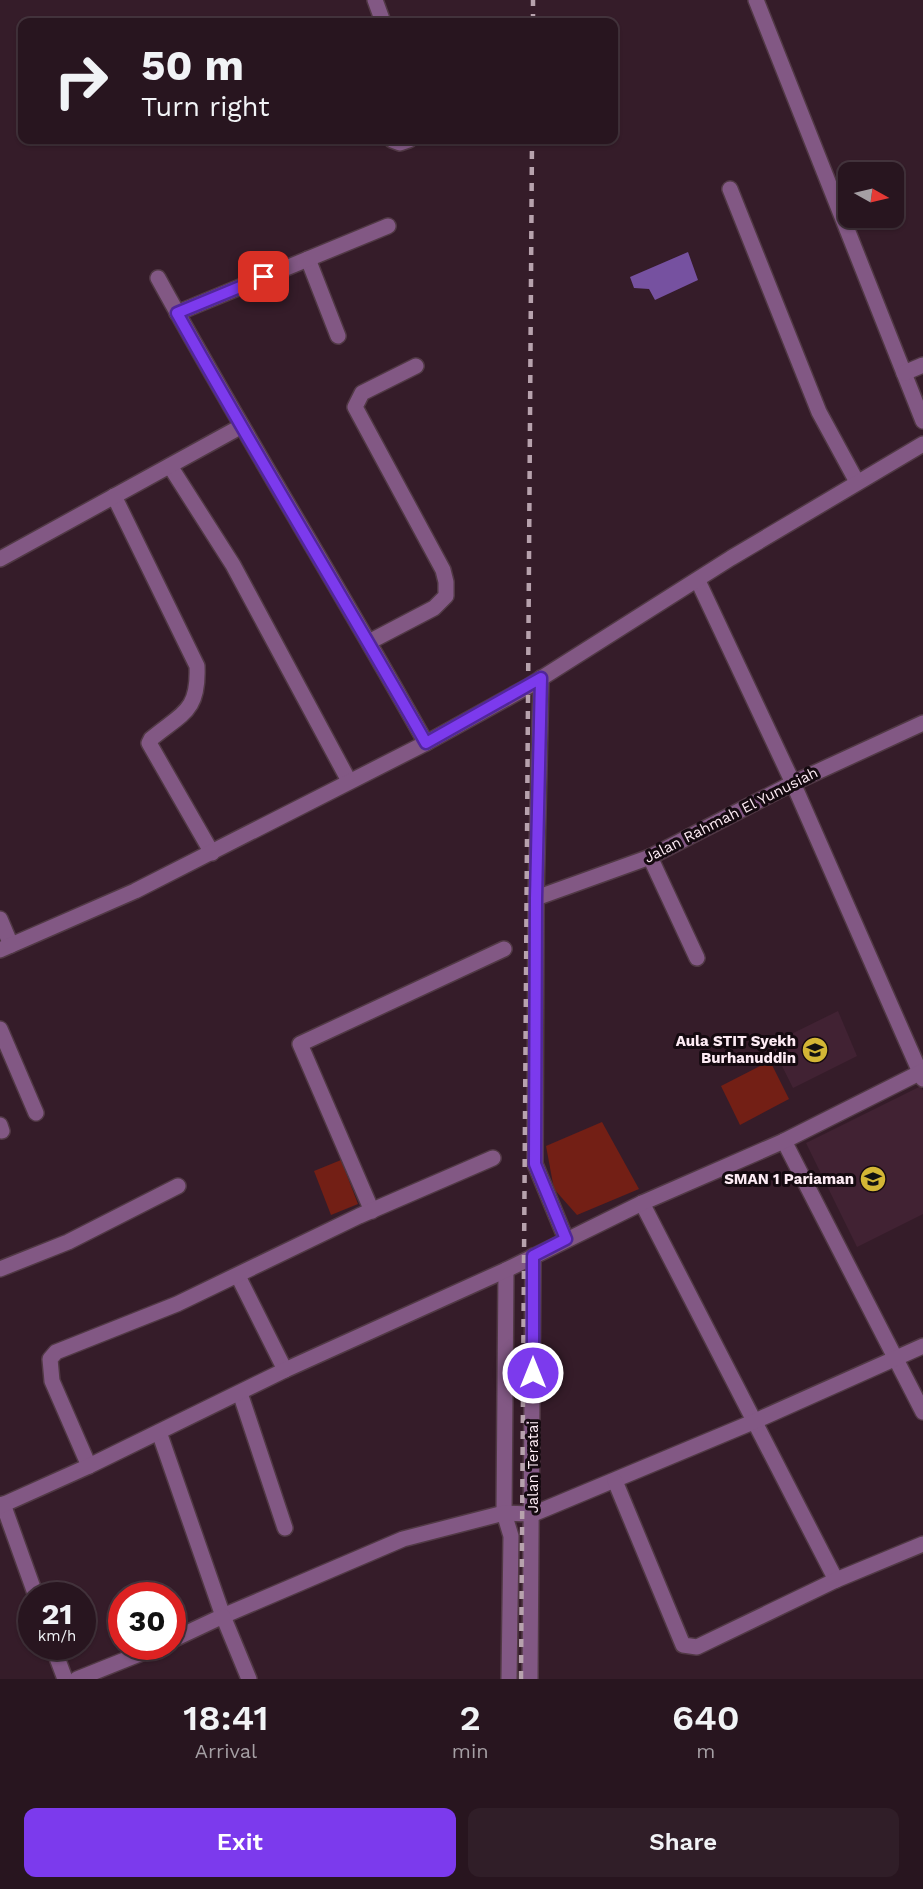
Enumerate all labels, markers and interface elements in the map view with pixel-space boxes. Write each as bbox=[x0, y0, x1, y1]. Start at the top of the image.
text: 50 m bbox=[141, 41, 244, 90]
icon: right bbox=[42, 42, 120, 120]
text: Turn right bbox=[141, 91, 270, 123]
north arrow bbox=[838, 162, 904, 228]
map controls bbox=[838, 162, 904, 228]
pin bbox=[238, 251, 289, 302]
icon: arrive bbox=[247, 260, 280, 293]
street label: Jalan Rahmah El Yunusiah bbox=[641, 763, 821, 867]
place label: Aula STIT Syekh Burhanuddin bbox=[676, 1032, 796, 1067]
school or university icon: Aula STIT Syekh Burhanuddin bbox=[800, 1035, 830, 1065]
school or university icon: SMAN 1 Pariaman bbox=[858, 1164, 888, 1194]
place label: SMAN 1 Pariaman bbox=[724, 1170, 854, 1188]
position arrow bbox=[501, 1341, 565, 1405]
street label: Jalan Teratai bbox=[524, 1421, 542, 1513]
speed limit sign: 30 bbox=[108, 1582, 186, 1660]
text: 21 bbox=[42, 1596, 72, 1631]
text: km/h bbox=[38, 1627, 76, 1645]
text: 18:41 bbox=[183, 1697, 269, 1739]
text: 2 bbox=[460, 1697, 481, 1739]
text: 640 bbox=[672, 1697, 740, 1739]
text: Arrival bbox=[195, 1739, 257, 1763]
text: min bbox=[452, 1739, 489, 1763]
text: m bbox=[696, 1739, 715, 1763]
button: Exit bbox=[24, 1808, 456, 1877]
button: Share bbox=[468, 1808, 899, 1877]

